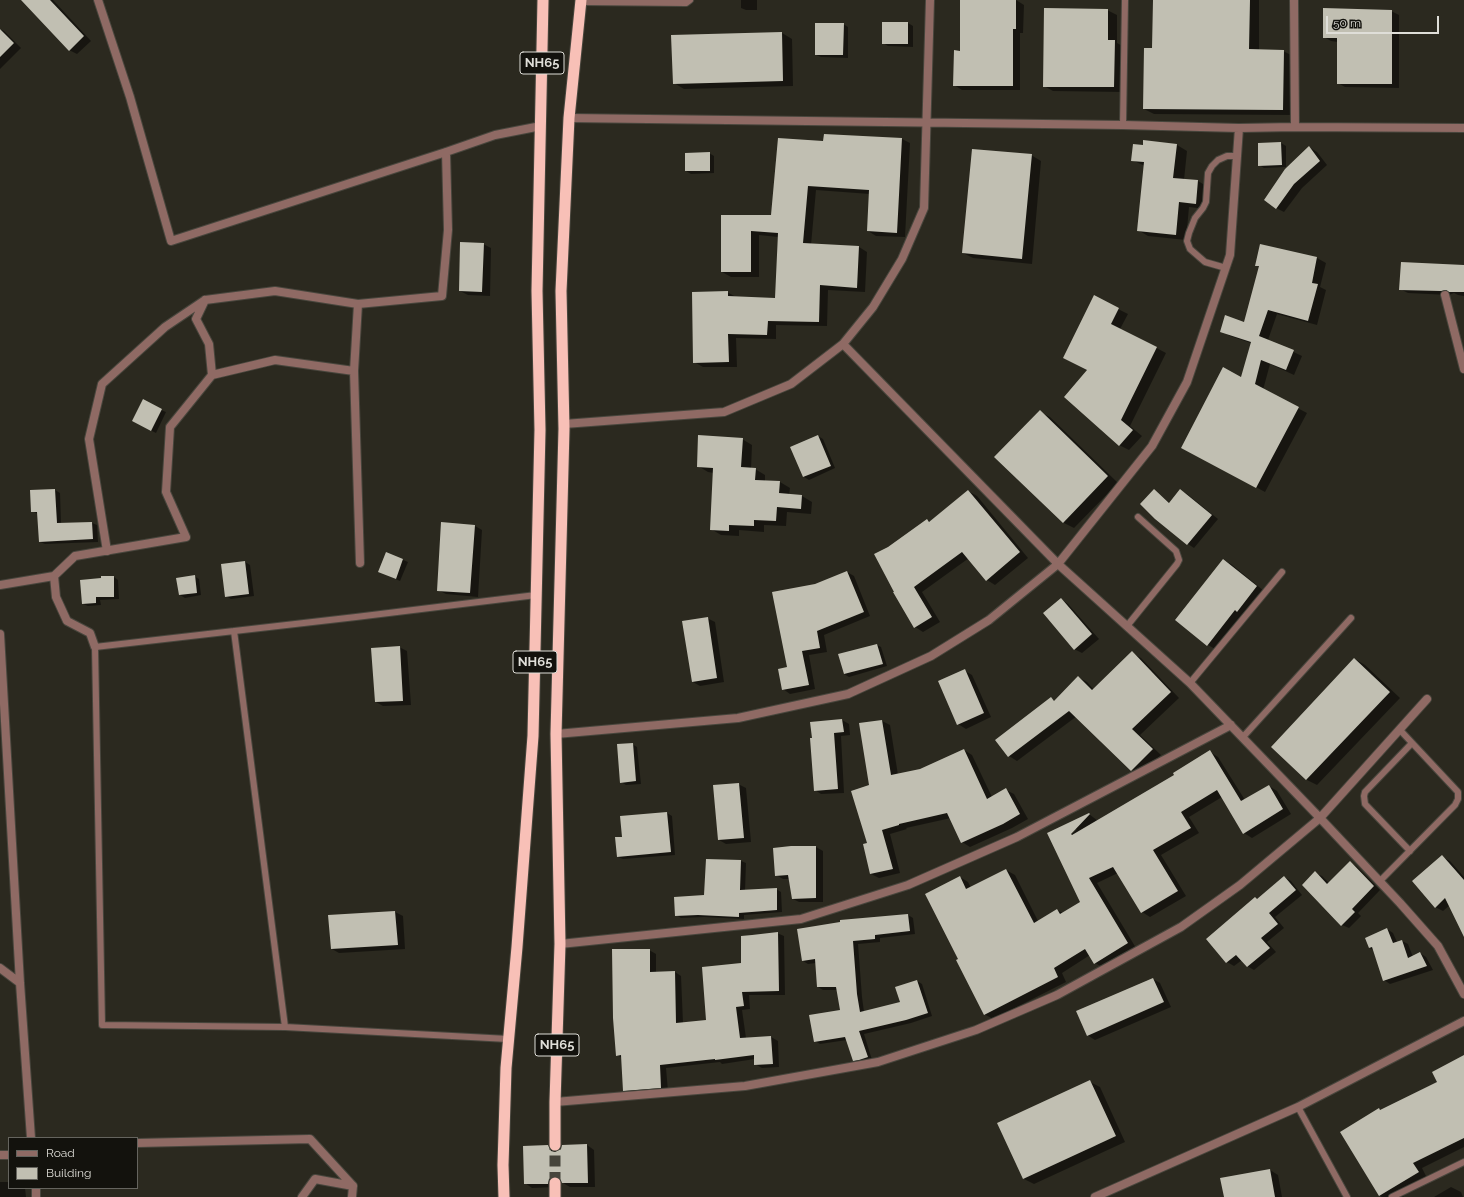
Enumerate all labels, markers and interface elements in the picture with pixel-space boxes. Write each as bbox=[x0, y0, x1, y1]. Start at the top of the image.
scale bar bbox=[1328, 8, 1441, 34]
text: 50 m bbox=[1333, 16, 1361, 30]
road number: NH65 bbox=[520, 52, 564, 74]
road number: NH65 bbox=[513, 651, 557, 673]
road number: NH65 bbox=[535, 1034, 579, 1056]
legend bbox=[8, 1137, 138, 1189]
text: Road bbox=[46, 1146, 75, 1160]
text: Building bbox=[46, 1166, 92, 1180]

